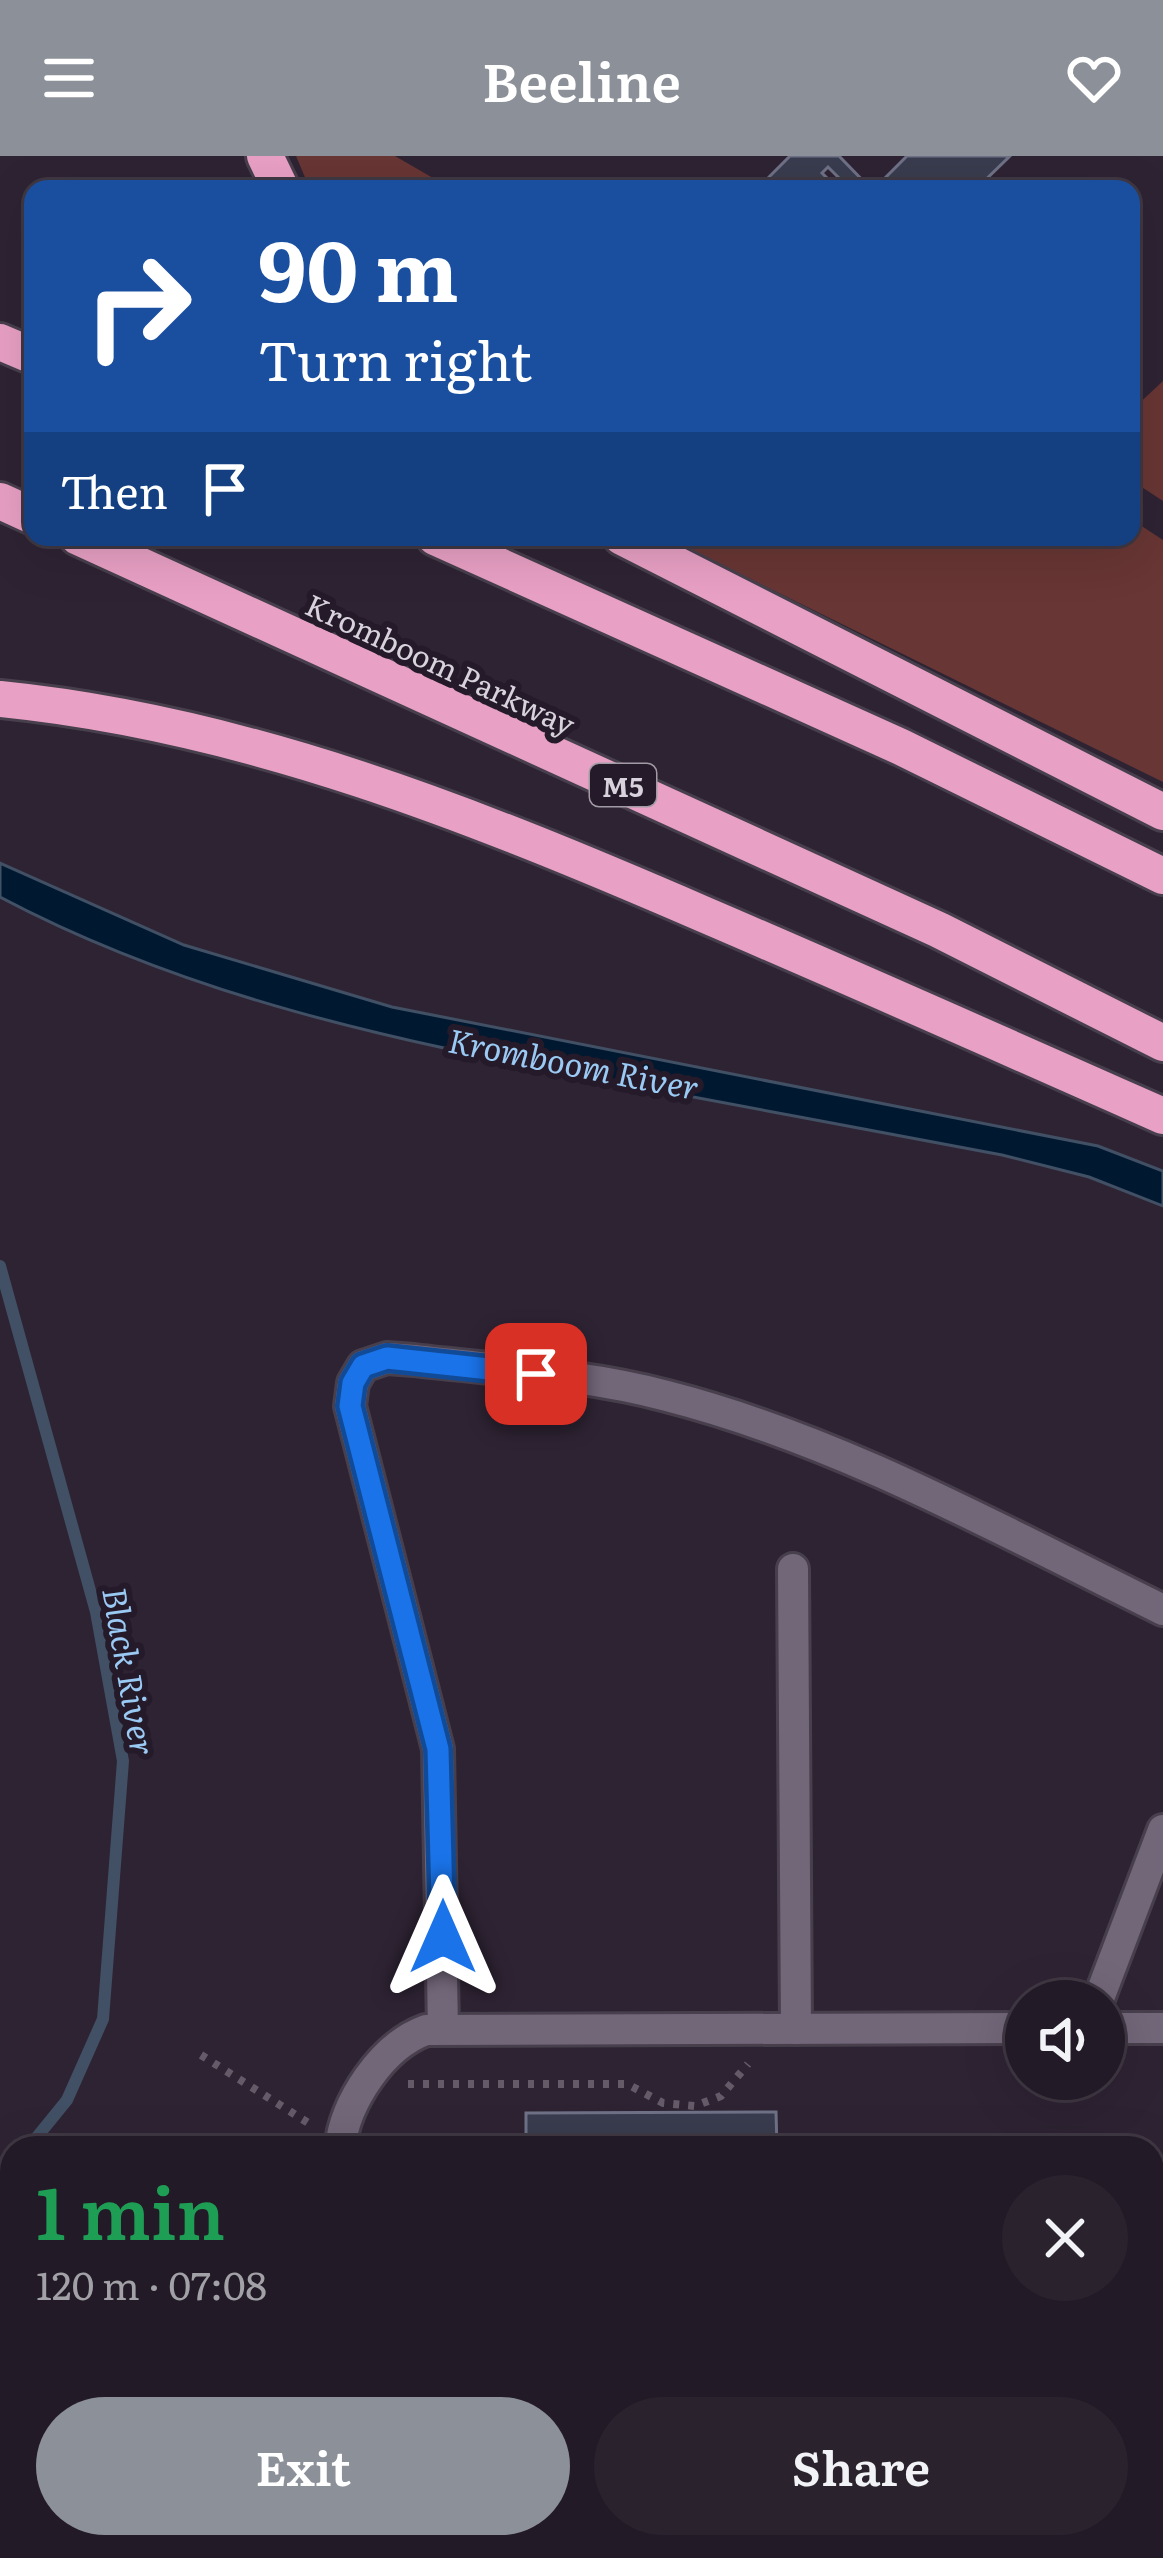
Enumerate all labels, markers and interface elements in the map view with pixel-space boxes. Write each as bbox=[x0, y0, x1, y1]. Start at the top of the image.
text: Beeline bbox=[482, 38, 681, 119]
icon: menu bbox=[36, 45, 102, 111]
icon: heart bbox=[1061, 45, 1127, 111]
text: 90 m bbox=[258, 203, 459, 328]
icon: right bbox=[60, 228, 216, 384]
text: Turn right bbox=[258, 317, 532, 398]
text: Then bbox=[60, 456, 168, 523]
icon: arrive bbox=[192, 456, 258, 522]
street label: Kromboom Parkway bbox=[299, 581, 584, 745]
road number: M5 bbox=[590, 764, 656, 806]
water label: Kromboom River bbox=[445, 1014, 703, 1110]
pin bbox=[485, 1323, 587, 1425]
icon: arrive bbox=[503, 1341, 569, 1407]
water label: Black River bbox=[92, 1583, 170, 1759]
position arrow bbox=[380, 1874, 506, 2000]
map controls bbox=[1005, 1980, 1125, 2100]
button: sound bbox=[1005, 1980, 1125, 2100]
text: 1 min bbox=[36, 2155, 225, 2262]
button: close bbox=[1002, 2175, 1128, 2301]
text: 120 m · 07:08 bbox=[36, 2254, 267, 2312]
button: Exit bbox=[36, 2397, 570, 2535]
button: Share bbox=[594, 2397, 1128, 2535]

